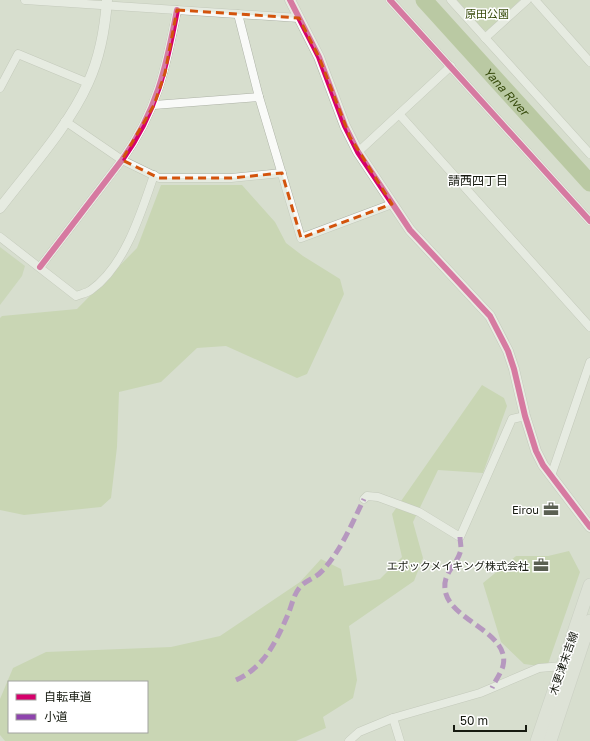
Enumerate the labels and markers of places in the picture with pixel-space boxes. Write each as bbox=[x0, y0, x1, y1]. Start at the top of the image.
office icon: Eirou bbox=[542, 500, 560, 518]
place label: Eirou bbox=[512, 503, 539, 516]
office icon: エポックメイキング株式会社 bbox=[532, 556, 550, 574]
place label: エポックメイキング株式会社 bbox=[387, 559, 529, 572]

